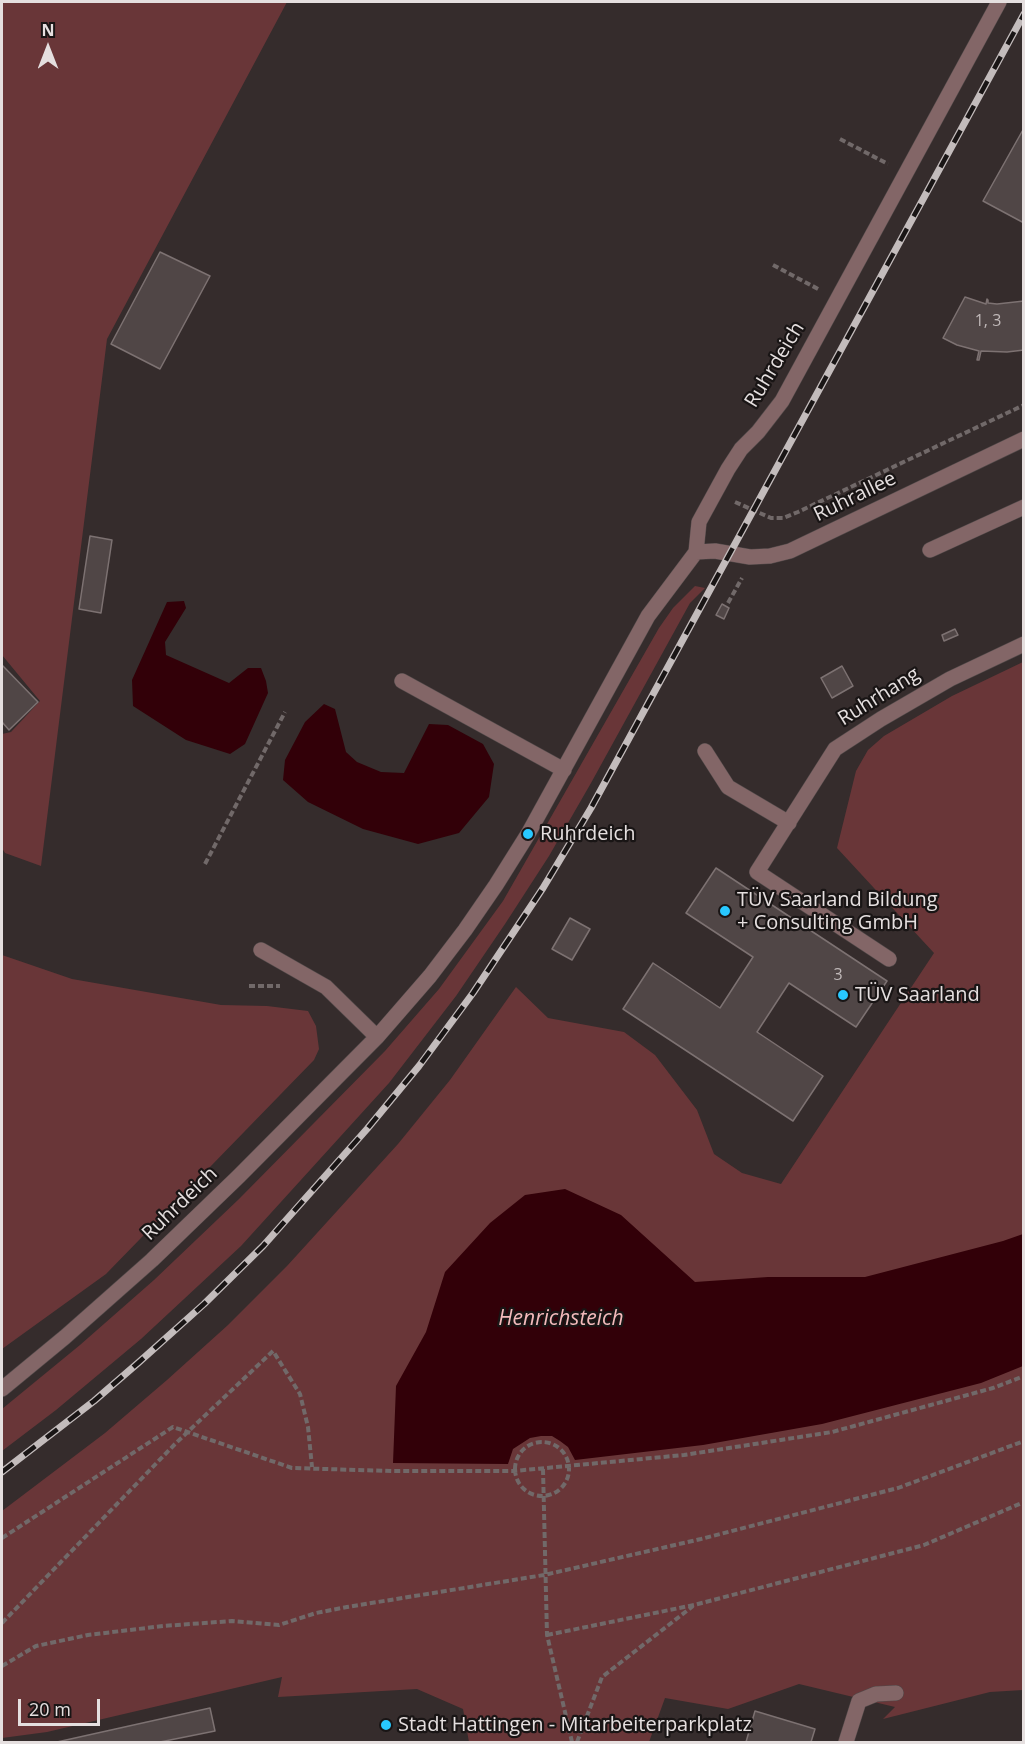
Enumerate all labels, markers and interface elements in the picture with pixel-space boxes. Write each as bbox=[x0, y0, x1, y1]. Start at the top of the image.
north arrow bbox=[18, 18, 78, 78]
text: N bbox=[41, 19, 55, 41]
house number: 1, 3 bbox=[975, 311, 1001, 331]
street label: Ruhrdeich bbox=[740, 318, 810, 412]
street label: Ruhrallee bbox=[810, 467, 900, 527]
street label: Ruhrhang bbox=[834, 663, 924, 731]
place label: Ruhrdeich bbox=[540, 822, 635, 846]
marker: Ruhrdeich bbox=[521, 827, 535, 841]
place label: TÜV Saarland Bildung + Consulting GmbH bbox=[737, 888, 938, 935]
marker: TÜV Saarland Bildung + Consulting GmbH bbox=[718, 904, 732, 918]
house number: 3 bbox=[833, 965, 843, 985]
place label: TÜV Saarland bbox=[855, 983, 980, 1007]
marker: TÜV Saarland bbox=[836, 988, 850, 1002]
street label: Ruhrdeich bbox=[137, 1162, 223, 1246]
water label: Henrichsteich bbox=[498, 1306, 624, 1332]
scale bar bbox=[21, 1687, 104, 1725]
text: 20 m bbox=[29, 1697, 71, 1721]
place label: Stadt Hattingen - Mitarbeiterparkplatz bbox=[398, 1713, 752, 1737]
marker: Stadt Hattingen - Mitarbeiterparkplatz bbox=[379, 1718, 393, 1732]

